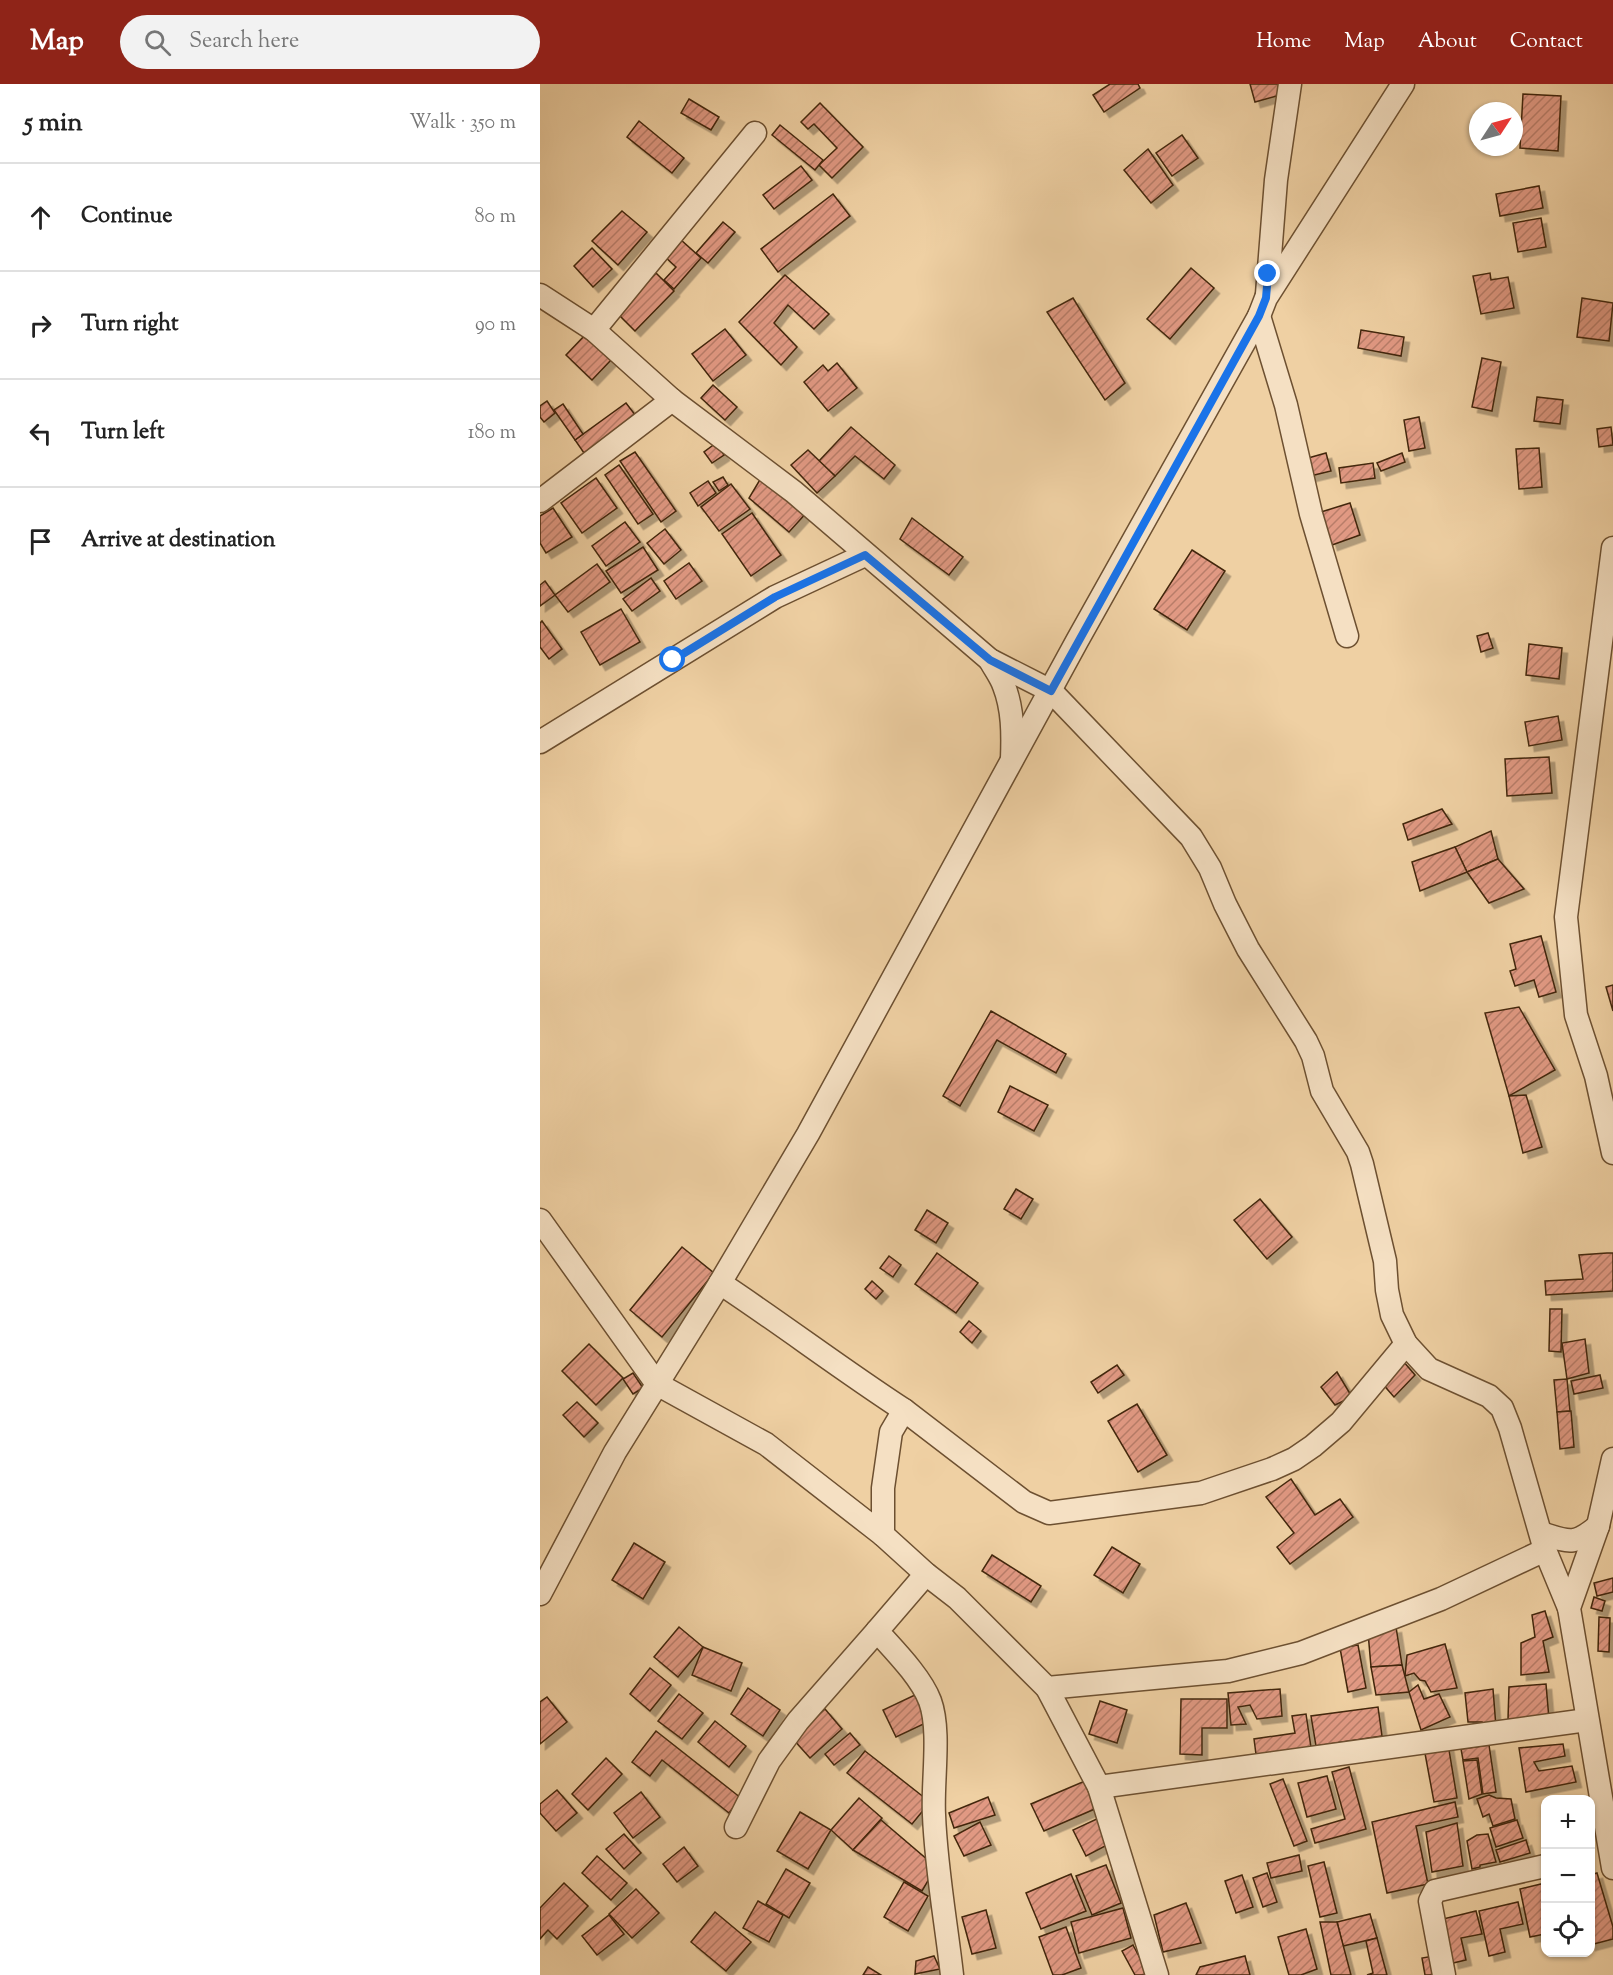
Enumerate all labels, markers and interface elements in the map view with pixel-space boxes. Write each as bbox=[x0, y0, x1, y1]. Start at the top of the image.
search box bbox=[120, 15, 540, 69]
text: Map bbox=[30, 22, 84, 62]
icon: search bbox=[141, 26, 174, 59]
text: Search here bbox=[189, 26, 299, 58]
text: Home bbox=[1256, 27, 1311, 57]
text: Map bbox=[1344, 27, 1385, 57]
text: About bbox=[1418, 27, 1477, 57]
text: Contact bbox=[1510, 27, 1583, 57]
north arrow bbox=[1469, 102, 1523, 156]
text: 5 min bbox=[24, 105, 83, 142]
text: Walk · 350 m bbox=[409, 109, 516, 138]
icon: ahead bbox=[24, 201, 57, 234]
text: Continue bbox=[81, 201, 172, 233]
text: 80 m bbox=[475, 203, 516, 232]
route end bbox=[1254, 260, 1280, 286]
icon: right bbox=[24, 309, 57, 342]
text: Turn right bbox=[81, 309, 178, 341]
text: 90 m bbox=[475, 311, 516, 340]
icon: left bbox=[24, 417, 57, 450]
text: Turn left bbox=[81, 417, 164, 449]
text: 180 m bbox=[468, 419, 516, 448]
icon: arrive bbox=[24, 525, 57, 558]
text: Arrive at destination bbox=[81, 525, 276, 557]
route start bbox=[659, 646, 685, 672]
map controls bbox=[1541, 1795, 1595, 1957]
button: + bbox=[1541, 1795, 1595, 1849]
button: − bbox=[1541, 1849, 1595, 1903]
button: locate bbox=[1541, 1903, 1595, 1957]

